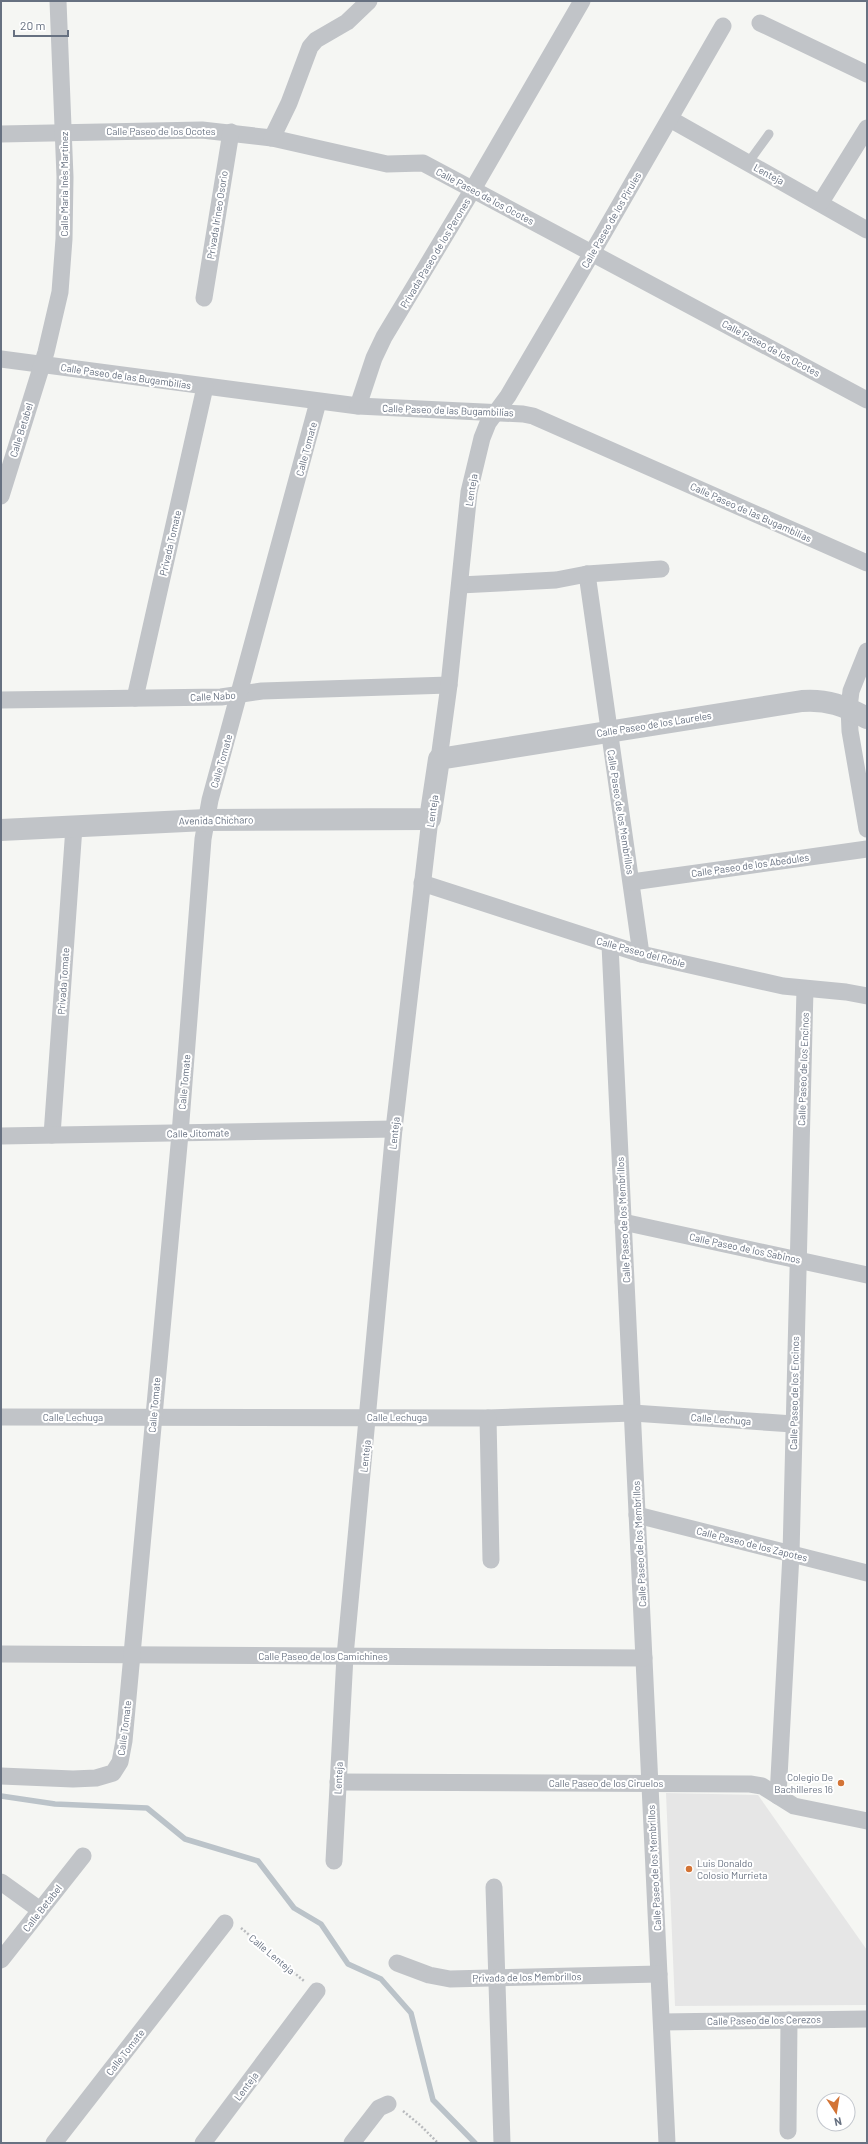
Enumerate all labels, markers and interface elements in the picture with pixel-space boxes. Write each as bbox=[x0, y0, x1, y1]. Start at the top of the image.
scale bar bbox=[14, 12, 68, 38]
text: 20 m bbox=[20, 18, 46, 32]
street label: Calle Paseo de los Ocotes bbox=[106, 125, 216, 137]
street label: Calle María Inés Martínez bbox=[58, 131, 70, 237]
street label: Lenteja bbox=[752, 161, 786, 187]
street label: Calle Paseo de los Ocotes bbox=[434, 165, 536, 227]
street label: Privada Irineo Osorio bbox=[204, 170, 230, 260]
street label: Calle Paseo de los Pirules bbox=[579, 170, 643, 270]
street label: Privada Paseo de los Perones bbox=[397, 196, 473, 310]
street label: Calle Paseo de los Ocotes bbox=[720, 317, 822, 379]
street label: Calle Paseo de las Bugambilias bbox=[60, 361, 192, 391]
street label: Calle Betabel bbox=[7, 401, 35, 459]
street label: Calle Paseo de las Bugambilias bbox=[382, 402, 514, 418]
street label: Calle Tomate bbox=[293, 421, 319, 477]
street label: Lenteja bbox=[463, 473, 479, 507]
street label: Calle Paseo de las Bugambilias bbox=[688, 480, 814, 544]
street label: Privada Tomate bbox=[157, 509, 183, 577]
street label: Calle Nabo bbox=[190, 689, 236, 703]
street label: Calle Paseo de los Laureles bbox=[596, 709, 713, 739]
street label: Calle Tomate bbox=[208, 733, 234, 789]
street label: Calle Paseo de los Membrillos bbox=[605, 749, 637, 875]
street label: Lenteja bbox=[424, 794, 440, 828]
street label: Avenida Chícharo bbox=[179, 813, 253, 827]
street label: Calle Paseo de los Abedules bbox=[690, 851, 810, 879]
street label: Calle Paseo del Roble bbox=[595, 934, 687, 970]
street label: Privada Tomate bbox=[55, 947, 71, 1015]
street label: Calle Paseo de los Encinos bbox=[795, 1012, 811, 1126]
street label: Calle Tomate bbox=[176, 1054, 192, 1110]
street label: Lenteja bbox=[386, 1116, 402, 1150]
street label: Calle Jitomate bbox=[167, 1126, 229, 1140]
street label: Calle Paseo de los Membrillos bbox=[614, 1156, 632, 1283]
street label: Calle Paseo de los Sabinos bbox=[688, 1230, 802, 1266]
street label: Calle Paseo de los Encinos bbox=[787, 1336, 801, 1450]
street label: Calle Tomate bbox=[146, 1377, 162, 1433]
street label: Calle Lechuga bbox=[43, 1411, 103, 1423]
street label: Calle Lechuga bbox=[367, 1411, 427, 1423]
street label: Calle Lechuga bbox=[690, 1411, 752, 1427]
street label: Lenteja bbox=[357, 1439, 373, 1473]
street label: Calle Paseo de los Membrillos bbox=[630, 1480, 648, 1607]
street label: Calle Paseo de los Zapotes bbox=[695, 1524, 809, 1564]
street label: Calle Paseo de los Camichines bbox=[258, 1650, 388, 1662]
street label: Calle Tomate bbox=[115, 1700, 133, 1756]
street label: Lenteja bbox=[331, 1761, 345, 1795]
place label: Colegio De Bachilleres 16 bbox=[774, 1771, 833, 1795]
street label: Calle Paseo de los Ciruelos bbox=[549, 1777, 663, 1789]
marker: Colegio De Bachilleres 16 bbox=[836, 1778, 846, 1788]
street label: Calle Paseo de los Membrillos bbox=[645, 1804, 663, 1931]
place label: Luis Donaldo Colosio Murrieta bbox=[697, 1857, 767, 1881]
marker: Luis Donaldo Colosio Murrieta bbox=[684, 1864, 694, 1874]
street label: Calle Betabel bbox=[20, 1882, 64, 1934]
street label: Calle Lenteja bbox=[247, 1931, 297, 1977]
street label: Privada de los Membrillos bbox=[472, 1970, 582, 1984]
street label: Calle Paseo de los Cerezos bbox=[707, 2013, 821, 2027]
street label: Calle Tomate bbox=[103, 2026, 147, 2078]
street label: Lenteja bbox=[231, 2069, 261, 2103]
north arrow bbox=[816, 2092, 856, 2132]
text: N bbox=[833, 2115, 843, 2129]

